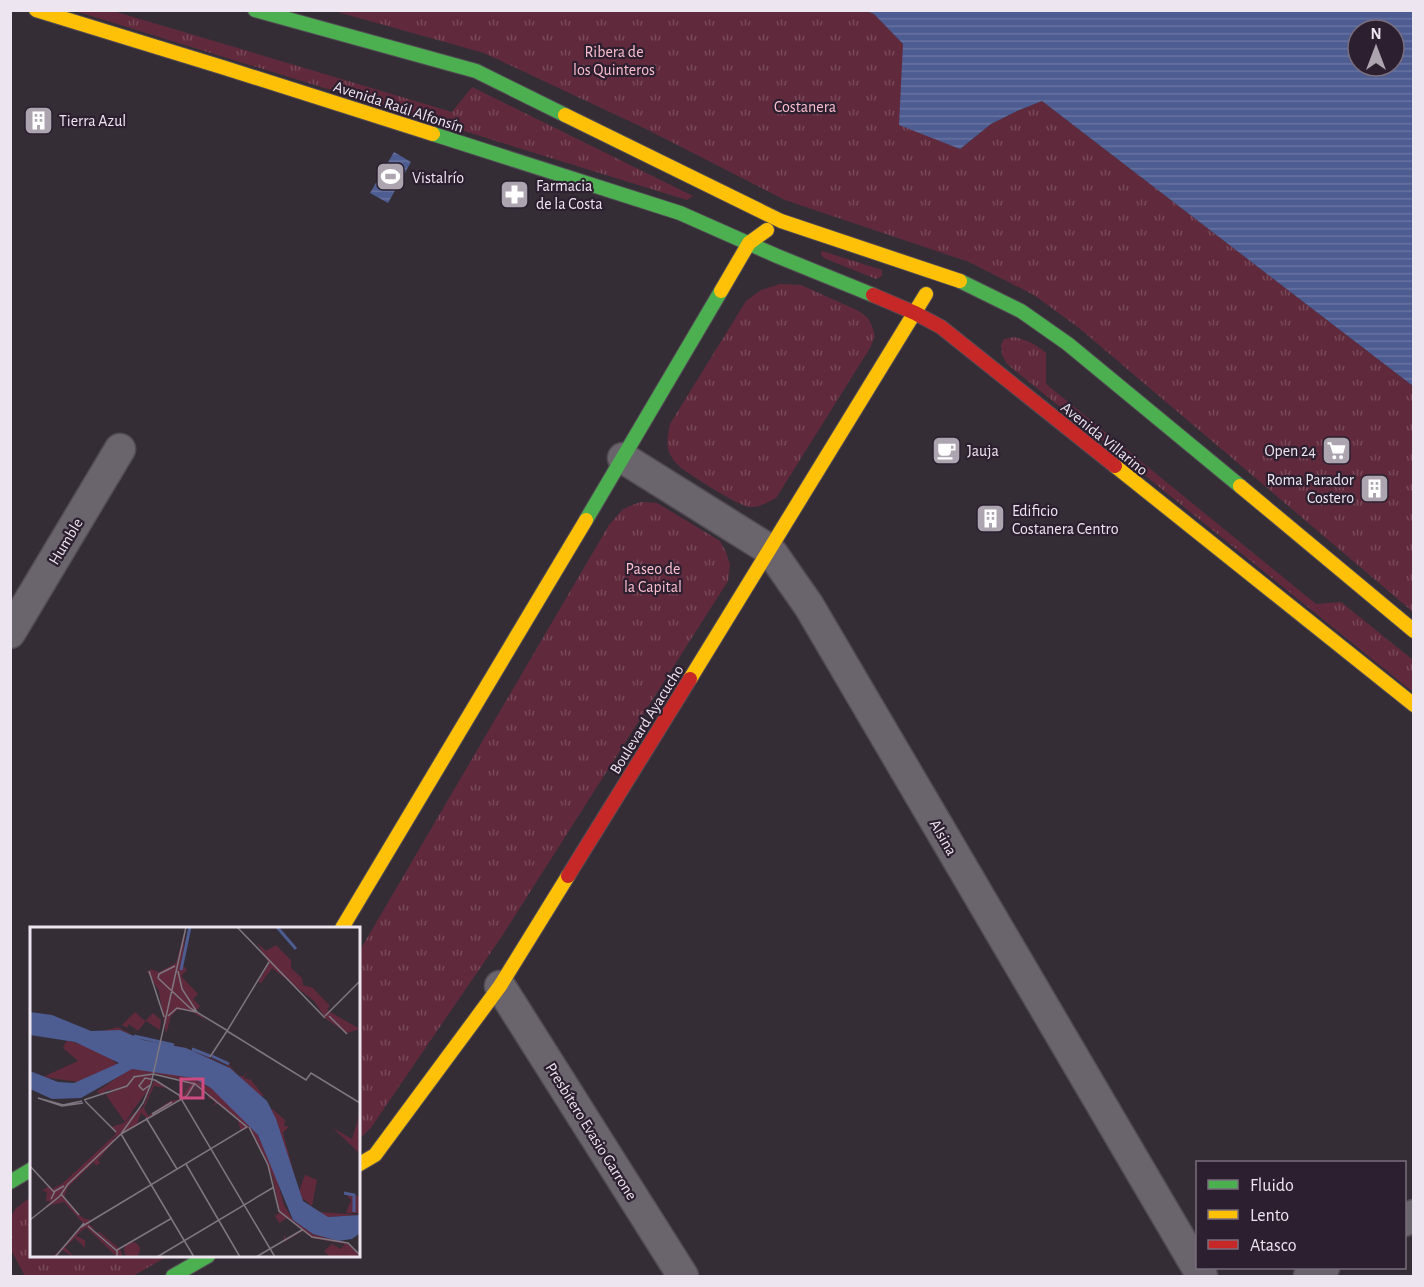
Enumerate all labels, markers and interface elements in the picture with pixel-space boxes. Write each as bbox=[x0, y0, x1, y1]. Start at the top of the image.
north arrow bbox=[1346, 18, 1406, 78]
text: N bbox=[1370, 26, 1382, 42]
park label: Ribera de los Quinteros bbox=[573, 44, 655, 79]
street label: Avenida Raúl Alfonsín bbox=[332, 78, 466, 136]
park label: Costanera bbox=[774, 99, 836, 115]
building icon: Tierra Azul bbox=[22, 104, 54, 136]
place label: Tierra Azul bbox=[59, 113, 126, 129]
sports icon: Vistalrío bbox=[375, 161, 407, 193]
place label: Vistalrío bbox=[412, 170, 464, 186]
pharmacy icon: Farmacia de la Costa bbox=[499, 178, 531, 210]
place label: Farmacia de la Costa bbox=[536, 178, 603, 212]
street label: Avenida Villarino bbox=[1058, 399, 1151, 479]
cafe icon: Jauja bbox=[930, 434, 962, 466]
supermarket icon: Open 24 bbox=[1321, 434, 1353, 466]
place label: Jauja bbox=[967, 443, 999, 460]
place label: Open 24 bbox=[1264, 443, 1316, 459]
place label: Roma Parador Costero bbox=[1266, 472, 1355, 506]
building icon: Roma Parador Costero bbox=[1359, 472, 1391, 504]
building icon: Edificio Costanera Centro bbox=[975, 503, 1007, 535]
place label: Edificio Costanera Centro bbox=[1012, 503, 1119, 537]
street label: Humble bbox=[46, 515, 86, 568]
park label: Paseo de la Capital bbox=[624, 561, 682, 595]
street label: Boulevard Ayacucho bbox=[607, 662, 688, 777]
street label: Alsina bbox=[927, 817, 960, 858]
inset map bbox=[30, 927, 360, 1257]
street label: Presbítero Evasio Garrone bbox=[542, 1060, 640, 1203]
legend bbox=[1196, 1161, 1406, 1269]
text: Fluido bbox=[1250, 1177, 1294, 1195]
text: Lento bbox=[1250, 1207, 1289, 1225]
text: Atasco bbox=[1250, 1237, 1297, 1255]

